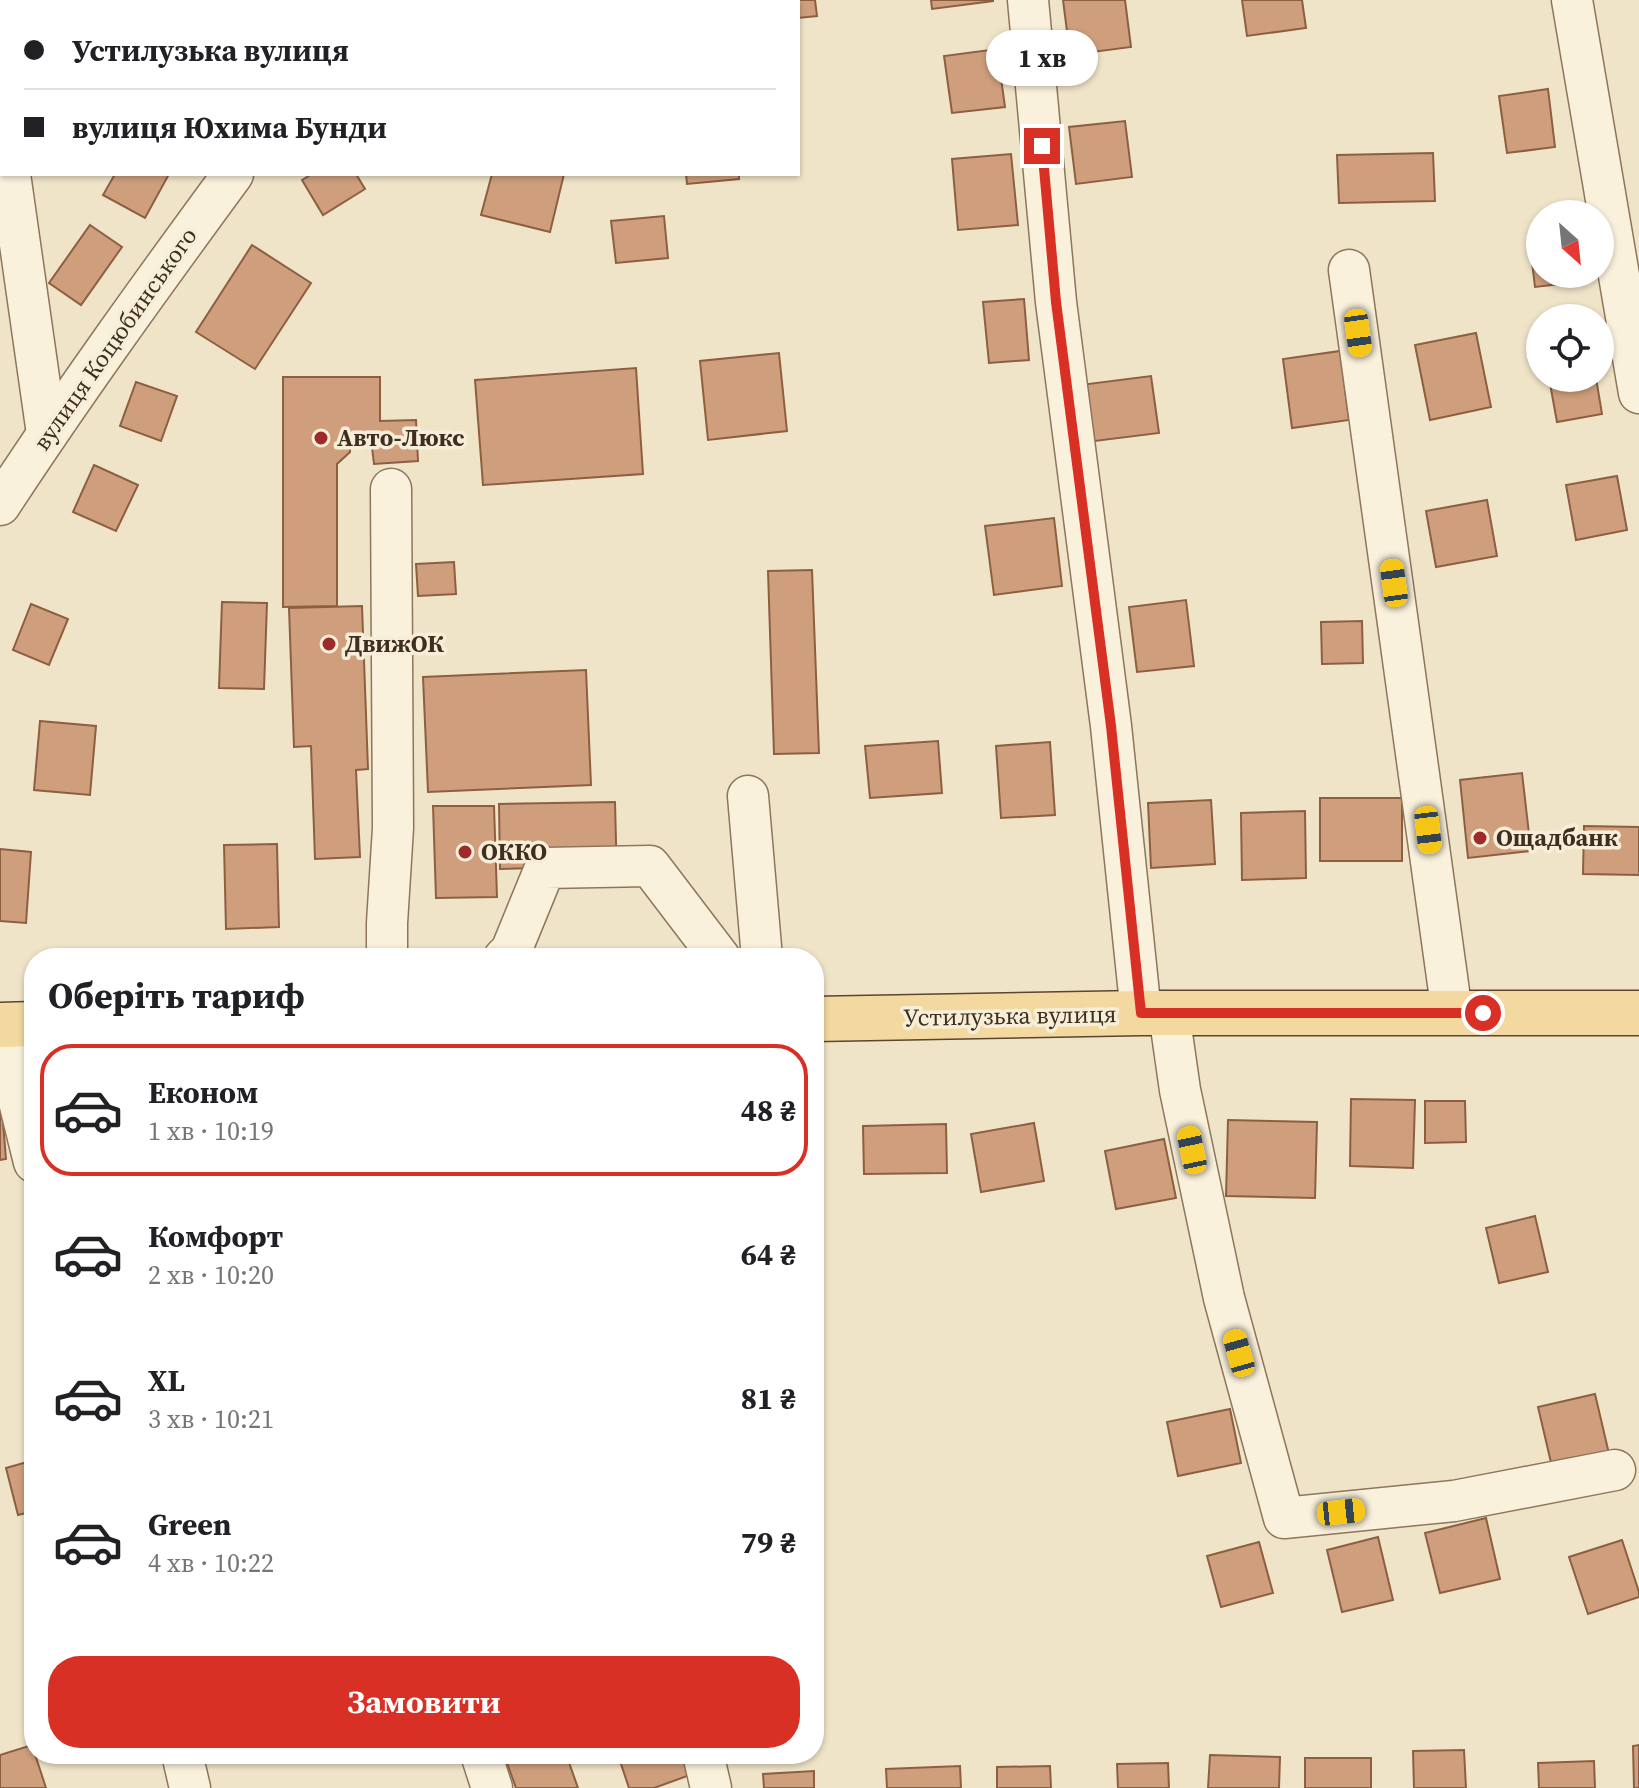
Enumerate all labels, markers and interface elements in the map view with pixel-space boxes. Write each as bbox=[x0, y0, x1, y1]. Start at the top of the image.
text: Устилузька вулиця bbox=[72, 30, 349, 71]
callout: 1 хв bbox=[986, 30, 1098, 86]
text: 1 хв bbox=[1018, 40, 1066, 76]
text: вулиця Юхима Бунди bbox=[72, 107, 387, 148]
route end bbox=[1024, 128, 1060, 164]
north arrow bbox=[1526, 200, 1614, 288]
map controls bbox=[1526, 200, 1614, 392]
street label: вулиця Коцюбинського bbox=[25, 221, 204, 457]
button: locate bbox=[1526, 304, 1614, 392]
car bbox=[1343, 308, 1373, 358]
place label: Авто-Люкс bbox=[337, 421, 464, 454]
marker: Авто-Люкс bbox=[312, 429, 330, 447]
car bbox=[1379, 558, 1409, 608]
place label: ДвижОК bbox=[345, 627, 444, 660]
marker: ДвижОК bbox=[320, 635, 338, 653]
car bbox=[1413, 805, 1443, 855]
place label: Ощадбанк bbox=[1496, 821, 1618, 854]
marker: Ощадбанк bbox=[1471, 829, 1489, 847]
place label: ОККО bbox=[481, 835, 547, 868]
marker: ОККО bbox=[456, 843, 474, 861]
text: Оберіть тариф bbox=[48, 971, 305, 1020]
route start bbox=[1465, 995, 1501, 1031]
street label: Устилузька вулиця bbox=[903, 997, 1117, 1034]
text: Економ bbox=[148, 1072, 258, 1113]
icon: car bbox=[52, 1074, 124, 1146]
text: 48 ₴ bbox=[741, 1090, 796, 1131]
text: 1 хв · 10:19 bbox=[148, 1113, 274, 1149]
car bbox=[1175, 1124, 1209, 1176]
text: Комфорт bbox=[148, 1216, 283, 1257]
icon: car bbox=[52, 1218, 124, 1290]
text: 64 ₴ bbox=[741, 1234, 796, 1275]
text: 2 хв · 10:20 bbox=[148, 1257, 274, 1293]
car bbox=[1221, 1327, 1257, 1379]
text: XL bbox=[148, 1360, 185, 1401]
icon: car bbox=[52, 1362, 124, 1434]
text: 81 ₴ bbox=[741, 1378, 796, 1419]
text: 3 хв · 10:21 bbox=[148, 1401, 274, 1437]
car bbox=[1316, 1498, 1366, 1526]
text: Green bbox=[148, 1504, 231, 1545]
icon: car bbox=[52, 1506, 124, 1578]
text: 79 ₴ bbox=[741, 1522, 796, 1563]
text: 4 хв · 10:22 bbox=[148, 1545, 274, 1581]
button: Замовити bbox=[48, 1656, 800, 1748]

